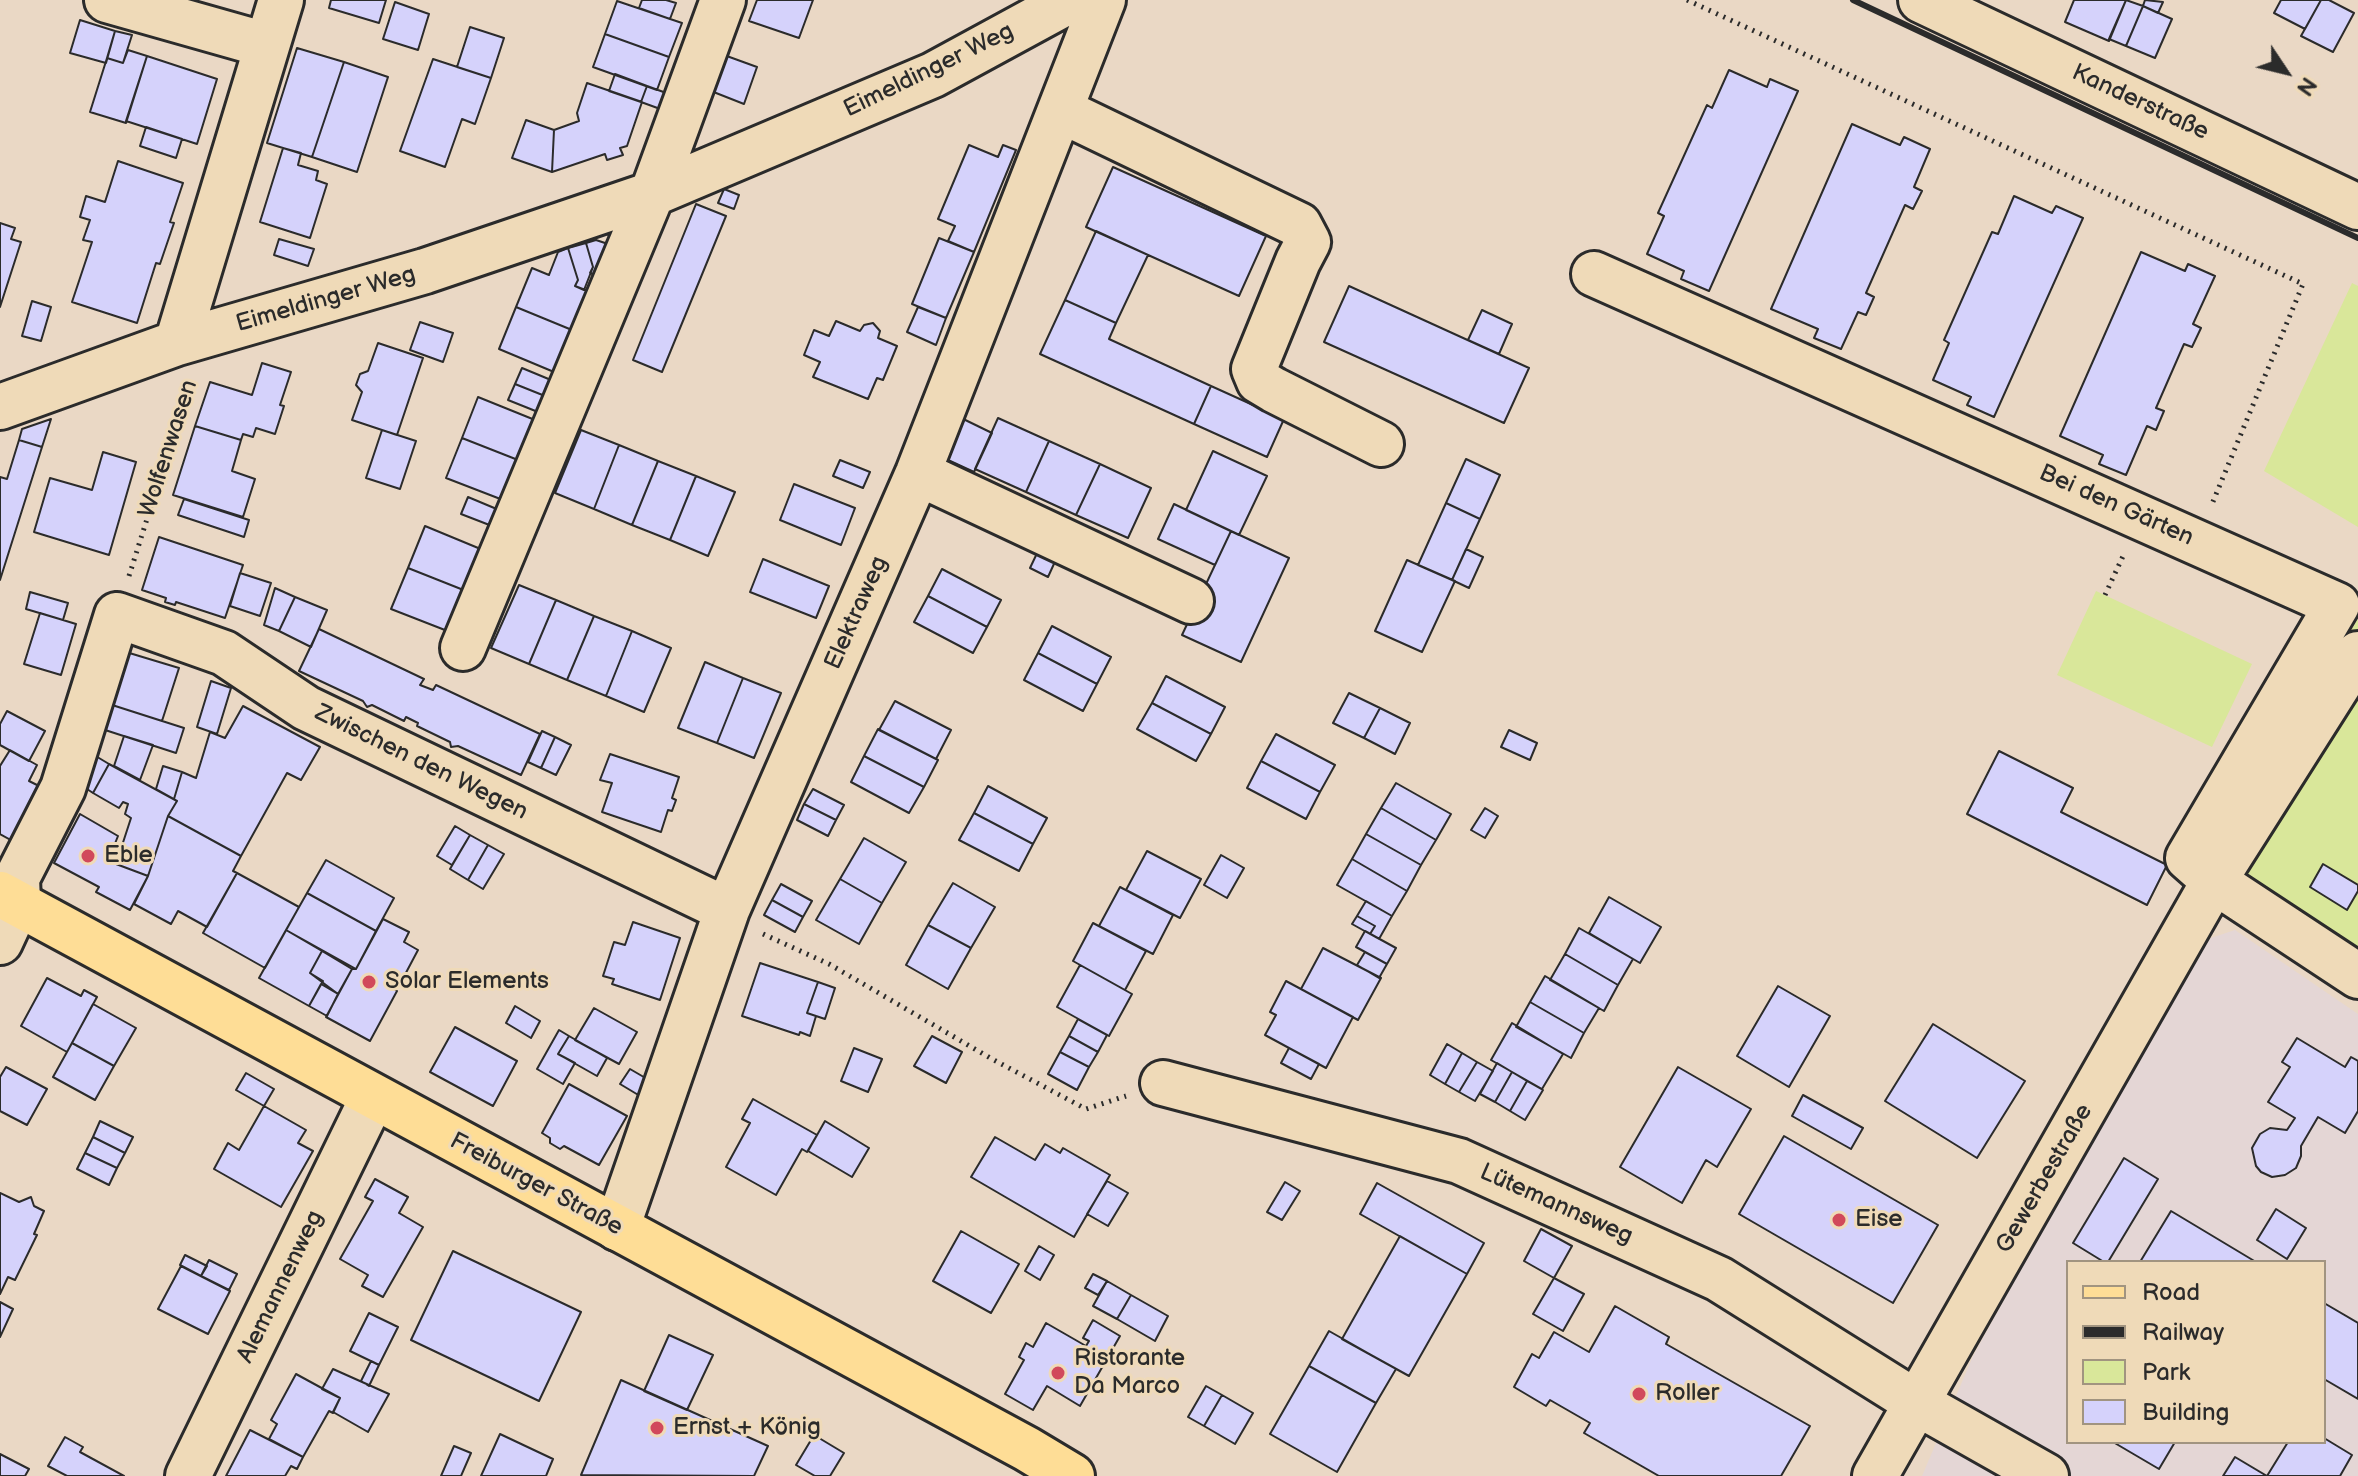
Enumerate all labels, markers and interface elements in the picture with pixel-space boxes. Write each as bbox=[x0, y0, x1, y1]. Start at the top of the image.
street label: Eimeldinger Weg bbox=[839, 17, 1019, 125]
north arrow bbox=[2246, 32, 2326, 112]
street label: Kanderstraße bbox=[2067, 59, 2213, 147]
text: N bbox=[2290, 72, 2322, 101]
street label: Eimeldinger Weg bbox=[233, 261, 419, 339]
street label: Wolfenwasen bbox=[133, 377, 205, 521]
street label: Bei den Gärten bbox=[2034, 459, 2198, 553]
street label: Elektraweg bbox=[819, 552, 895, 674]
street label: Zwischen den Wegen bbox=[310, 699, 532, 827]
place label: Eble bbox=[104, 842, 153, 870]
marker: Eble bbox=[79, 847, 97, 865]
place label: Solar Elements bbox=[385, 968, 549, 996]
marker: Solar Elements bbox=[360, 973, 378, 991]
street label: Gewerbestraße bbox=[1991, 1099, 2099, 1259]
street label: Freiburger Straße bbox=[445, 1127, 627, 1243]
street label: Lütemannsweg bbox=[1475, 1158, 1637, 1252]
street label: Alemannenweg bbox=[232, 1206, 330, 1368]
place label: Eise bbox=[1855, 1206, 1903, 1234]
marker: Eise bbox=[1830, 1211, 1848, 1229]
legend bbox=[2066, 1260, 2326, 1444]
text: Road bbox=[2142, 1278, 2200, 1307]
text: Railway bbox=[2142, 1318, 2224, 1347]
place label: Ristorante Da Marco bbox=[1074, 1345, 1185, 1401]
text: Park bbox=[2142, 1358, 2190, 1387]
marker: Ristorante Da Marco bbox=[1049, 1364, 1067, 1382]
place label: Roller bbox=[1655, 1380, 1719, 1408]
marker: Roller bbox=[1630, 1385, 1648, 1403]
text: Building bbox=[2142, 1398, 2229, 1427]
place label: Ernst + König bbox=[673, 1414, 821, 1442]
marker: Ernst + König bbox=[648, 1419, 666, 1437]

